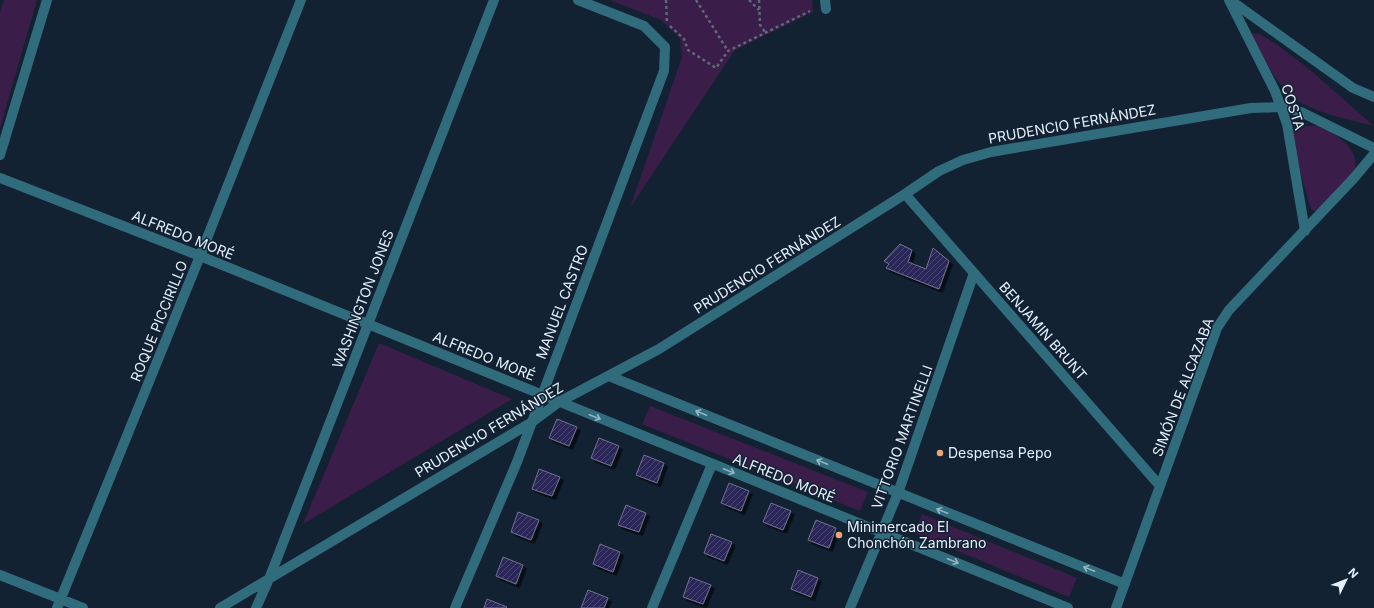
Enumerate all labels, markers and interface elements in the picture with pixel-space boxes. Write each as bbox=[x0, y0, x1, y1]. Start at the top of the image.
street label: COSTA bbox=[1278, 82, 1309, 132]
street label: PRUDENCIO FERNÁNDEZ bbox=[987, 100, 1157, 147]
street label: ALFREDO MORÉ bbox=[130, 206, 237, 263]
street label: PRUDENCIO FERNÁNDEZ bbox=[690, 212, 843, 317]
street label: WASHINGTON JONES bbox=[328, 227, 397, 370]
street label: MANUEL CASTRO bbox=[532, 242, 591, 361]
street label: ROQUE PICCIRILLO bbox=[126, 258, 191, 384]
street label: BENJAMIN BRUNT bbox=[996, 278, 1091, 383]
street label: SIMÓN DE ALCAZABA bbox=[1148, 315, 1217, 459]
street label: ALFREDO MORÉ bbox=[431, 327, 538, 384]
street label: VITTORIO MARTINELLI bbox=[868, 363, 935, 511]
street label: PRUDENCIO FERNÁNDEZ bbox=[412, 379, 566, 481]
one-way arrow bbox=[696, 409, 708, 417]
one-way arrow bbox=[589, 414, 601, 421]
place label: Despensa Pepo bbox=[948, 444, 1052, 461]
marker: Despensa Pepo bbox=[935, 448, 945, 458]
street label: ALFREDO MORÉ bbox=[731, 449, 838, 506]
one-way arrow bbox=[816, 458, 828, 465]
one-way arrow bbox=[722, 468, 734, 475]
one-way arrow bbox=[937, 506, 949, 514]
place label: Minimercado El Chonchón Zambrano bbox=[847, 518, 986, 551]
marker: Minimercado El Chonchón Zambrano bbox=[834, 530, 844, 540]
one-way arrow bbox=[947, 558, 959, 566]
north arrow bbox=[1326, 560, 1366, 600]
one-way arrow bbox=[1083, 565, 1095, 573]
text: N bbox=[1345, 565, 1361, 581]

